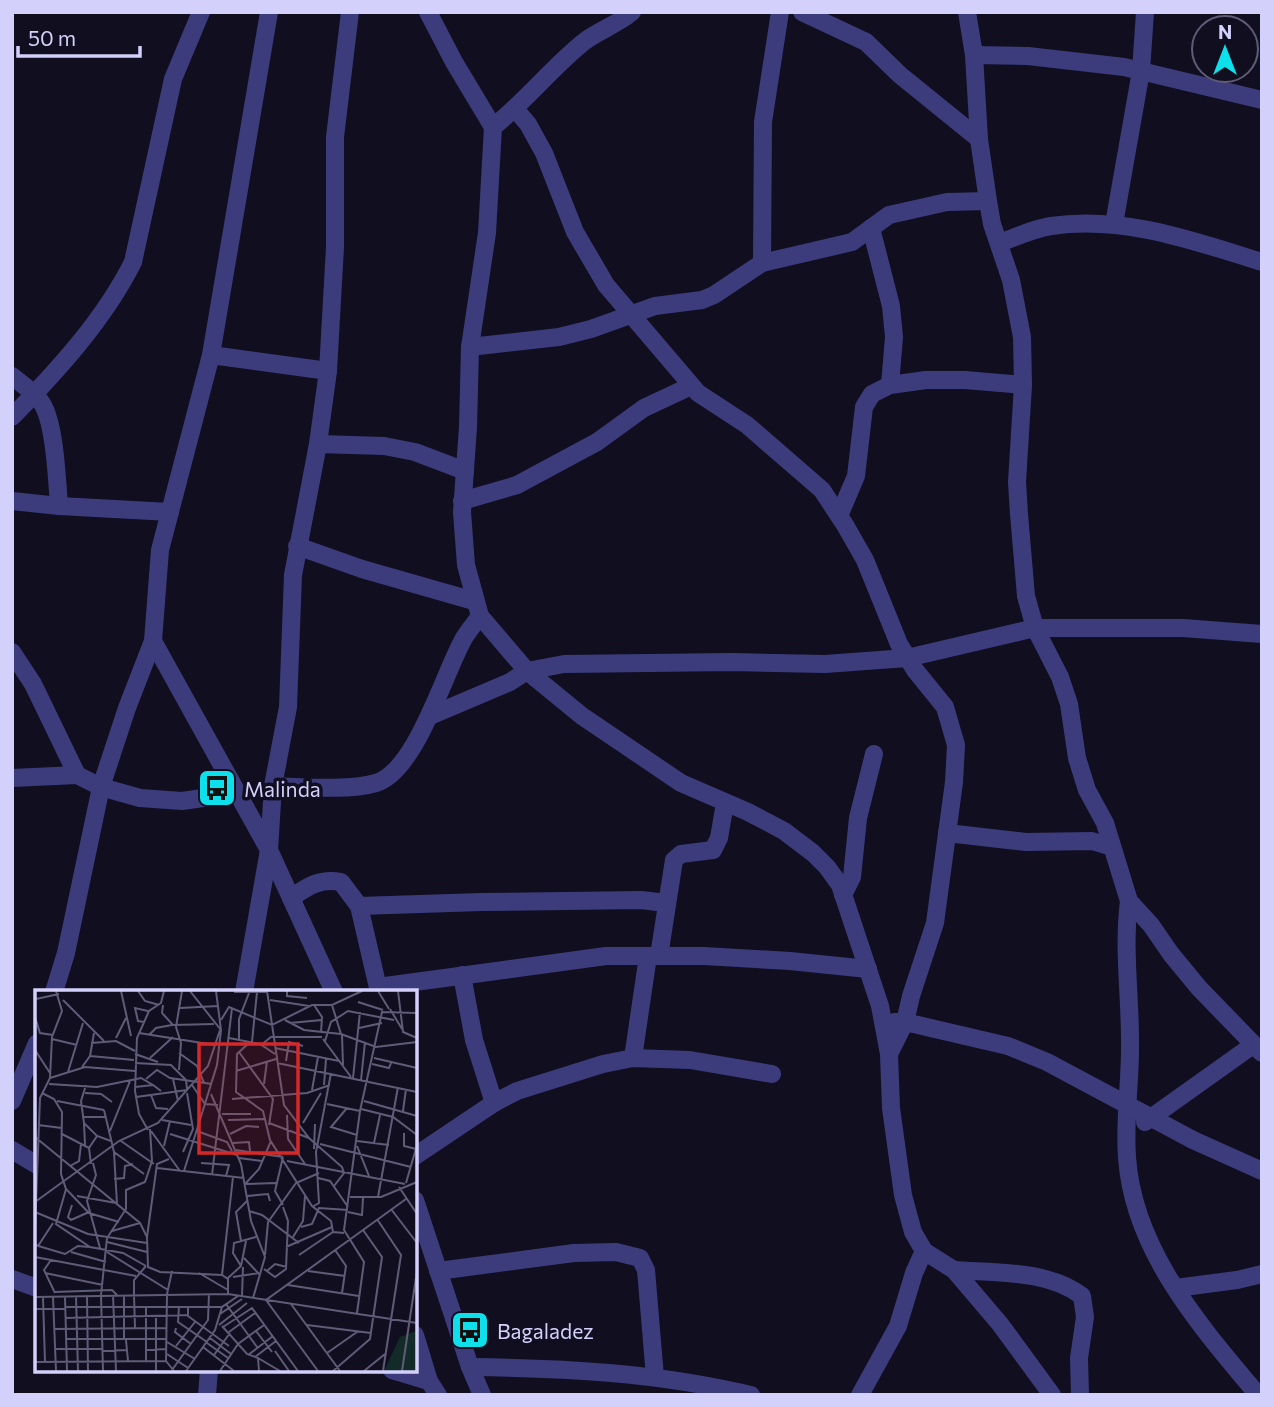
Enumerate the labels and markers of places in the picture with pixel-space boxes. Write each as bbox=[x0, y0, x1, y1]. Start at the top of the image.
bus stop icon: Malinda bbox=[196, 767, 238, 809]
place label: Malinda bbox=[244, 776, 321, 801]
bus stop icon: Bagaladez bbox=[449, 1309, 491, 1351]
place label: Bagaladez bbox=[497, 1318, 594, 1343]

